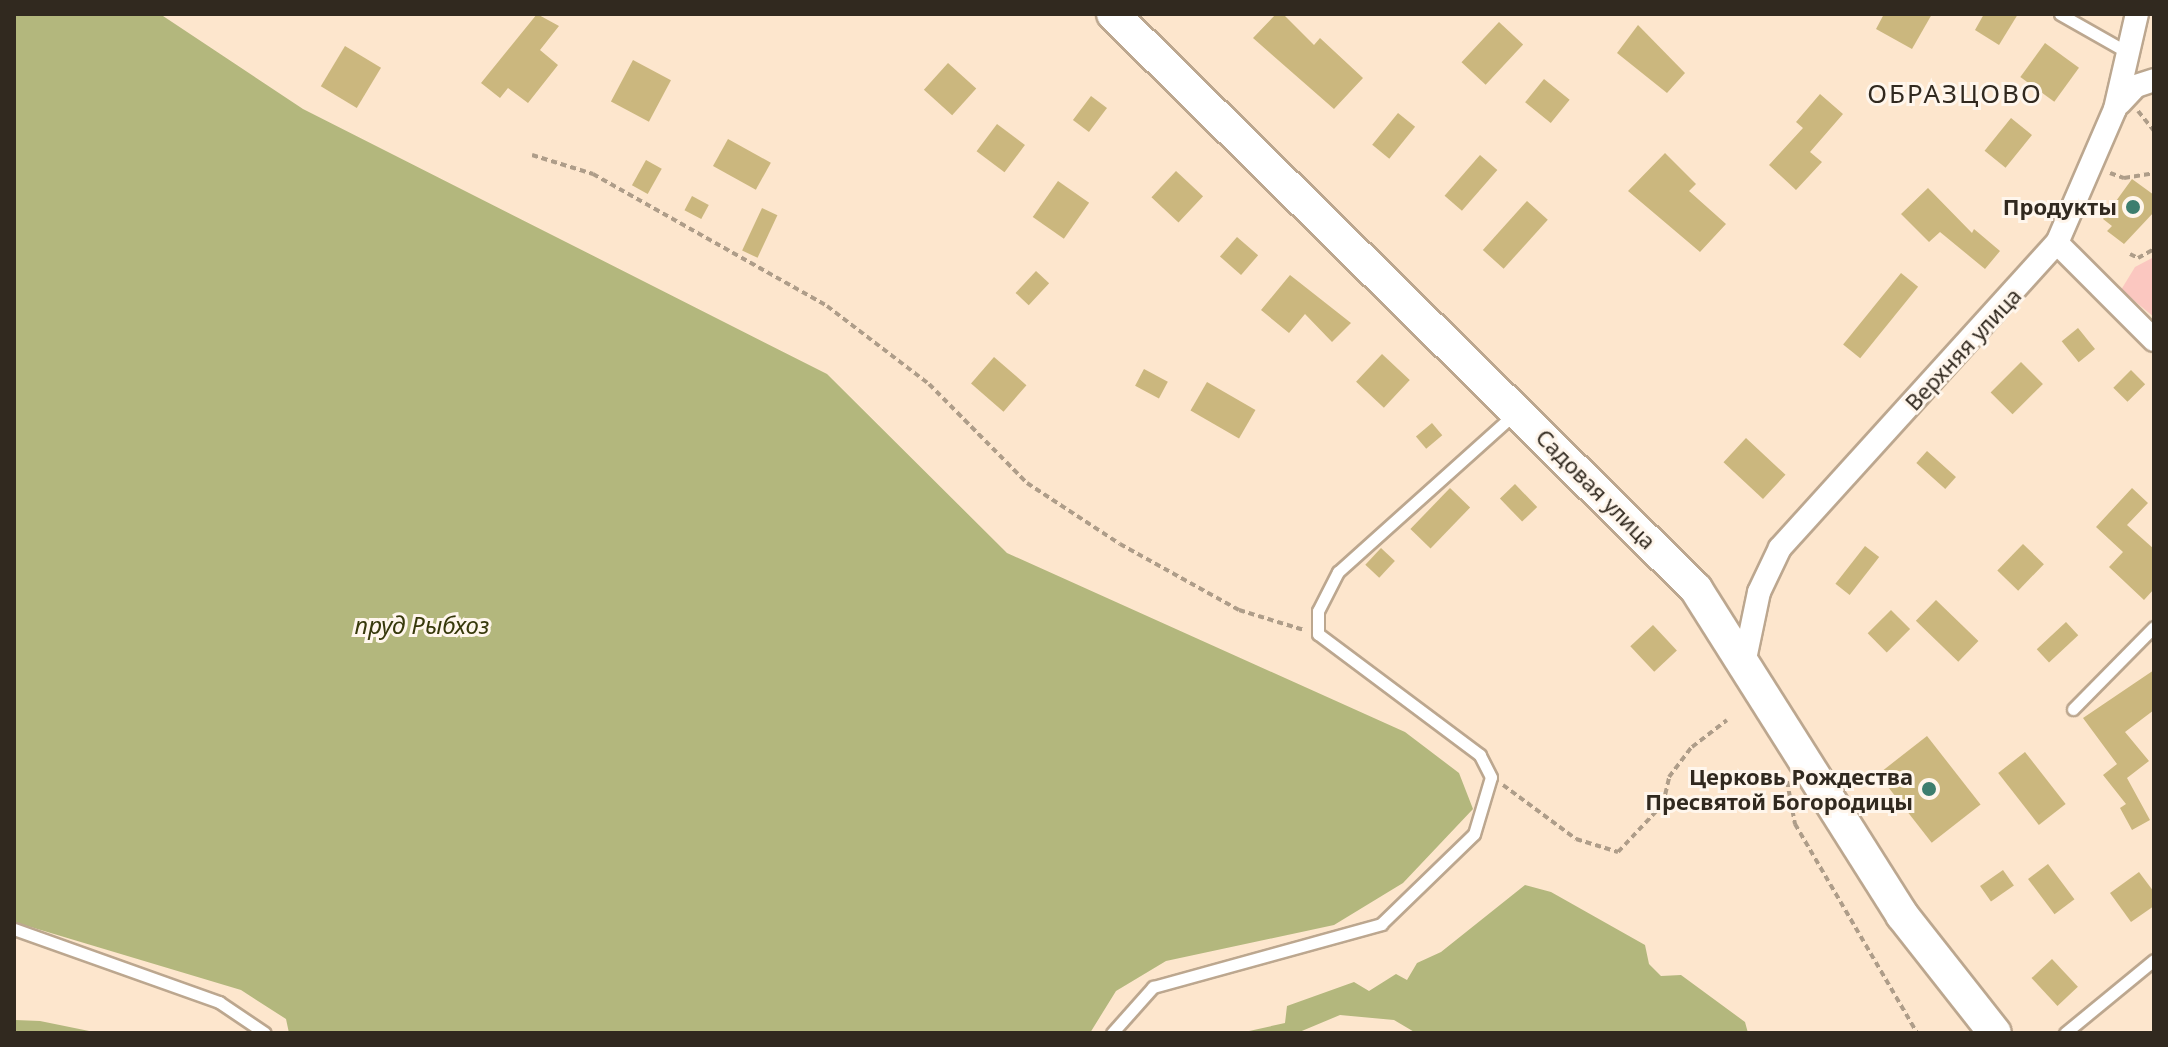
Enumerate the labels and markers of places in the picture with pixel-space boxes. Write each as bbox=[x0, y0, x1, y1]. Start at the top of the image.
place label: Продукты bbox=[2003, 194, 2117, 220]
marker: Продукты bbox=[2124, 198, 2142, 216]
place label: Церковь Рождества Пресвятой Богородицы bbox=[1645, 763, 1913, 814]
marker: Церковь Рождества Пресвятой Богородицы bbox=[1920, 780, 1938, 798]

